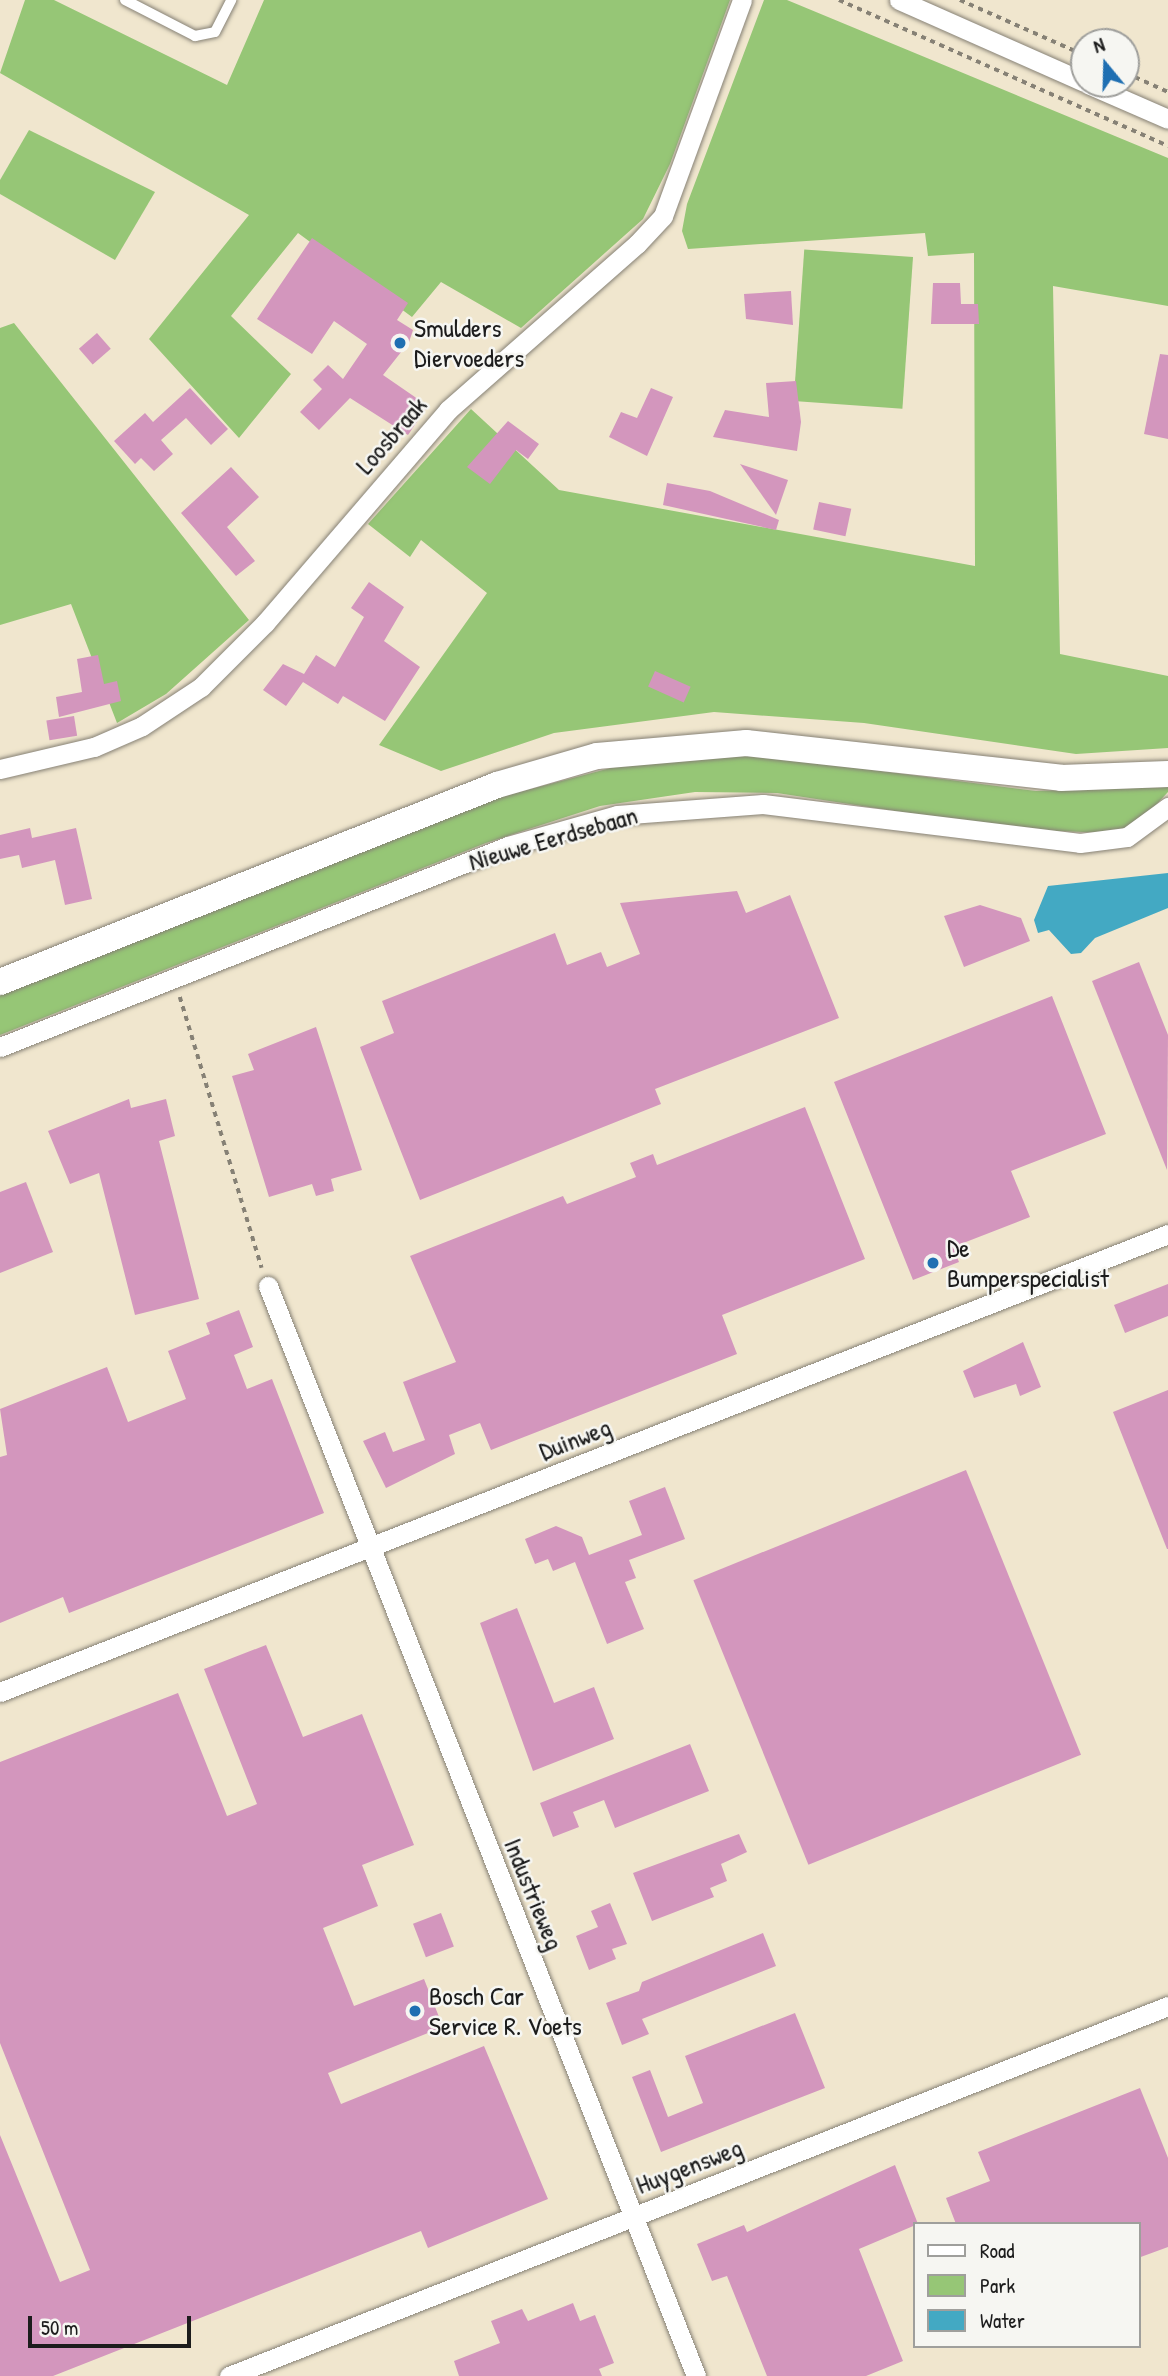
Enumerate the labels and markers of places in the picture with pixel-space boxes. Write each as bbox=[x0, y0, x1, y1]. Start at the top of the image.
place label: Smulders Diervoeders bbox=[414, 312, 524, 374]
marker: Smulders Diervoeders bbox=[392, 335, 408, 351]
place label: De Bumperspecialist bbox=[947, 1232, 1109, 1294]
marker: De Bumperspecialist bbox=[925, 1255, 941, 1271]
place label: Bosch Car Service R. Voets bbox=[429, 1980, 582, 2042]
marker: Bosch Car Service R. Voets bbox=[407, 2003, 423, 2019]

